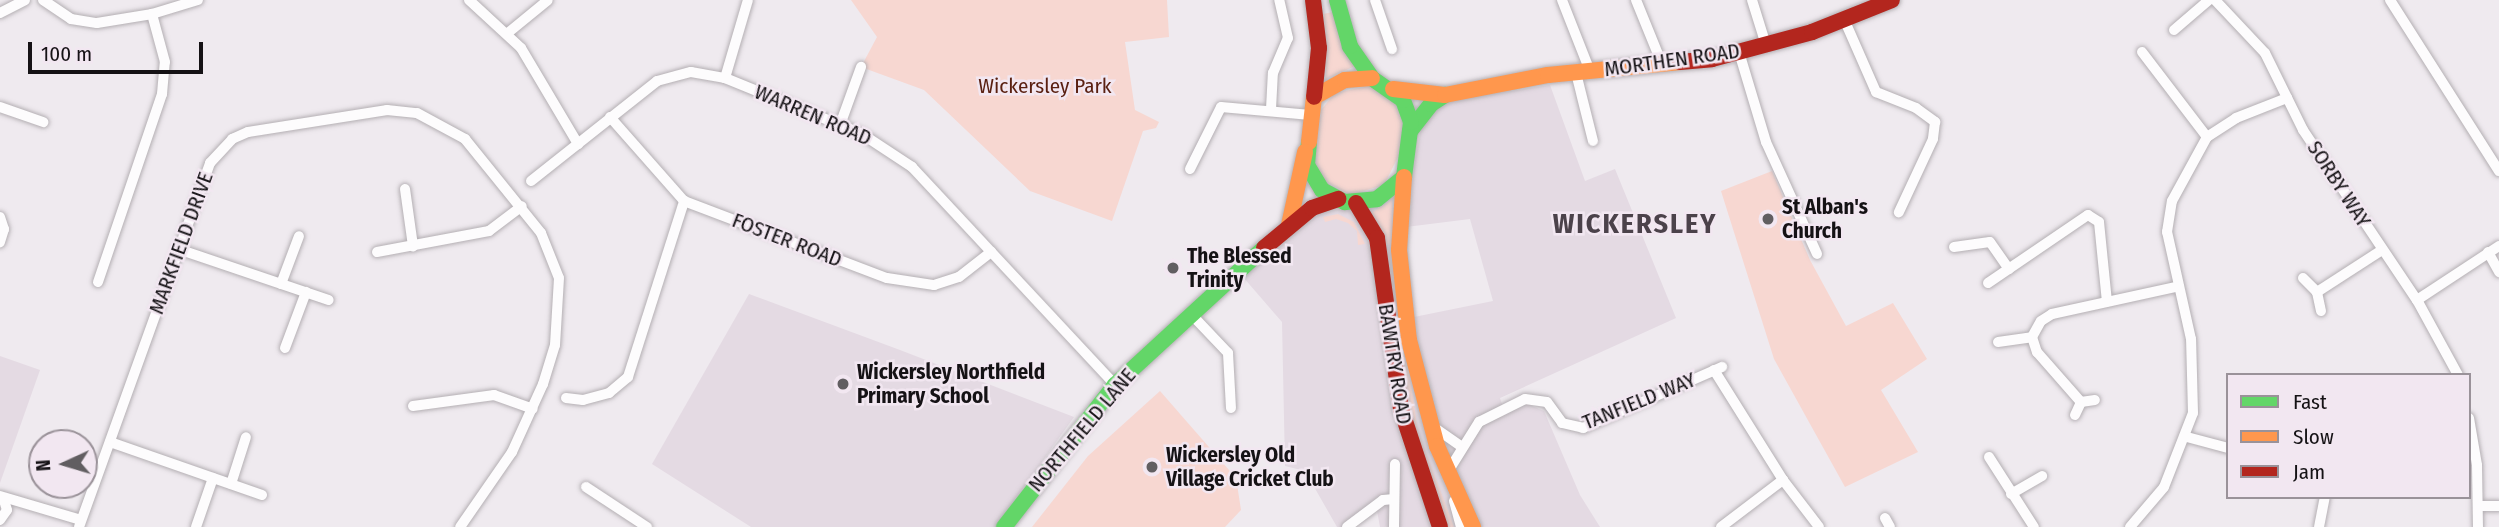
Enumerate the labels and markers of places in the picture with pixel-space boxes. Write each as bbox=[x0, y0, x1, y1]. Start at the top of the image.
place label: St Alban's Church bbox=[1782, 194, 1868, 244]
marker: St Alban's Church bbox=[1760, 211, 1776, 227]
place label: The Blessed Trinity bbox=[1187, 243, 1292, 293]
marker: The Blessed Trinity bbox=[1165, 260, 1181, 276]
place label: Wickersley Northfield Primary School bbox=[857, 359, 1045, 409]
marker: Wickersley Northfield Primary School bbox=[835, 376, 851, 392]
place label: Wickersley Old Village Cricket Club bbox=[1166, 442, 1334, 492]
marker: Wickersley Old Village Cricket Club bbox=[1144, 459, 1160, 475]

